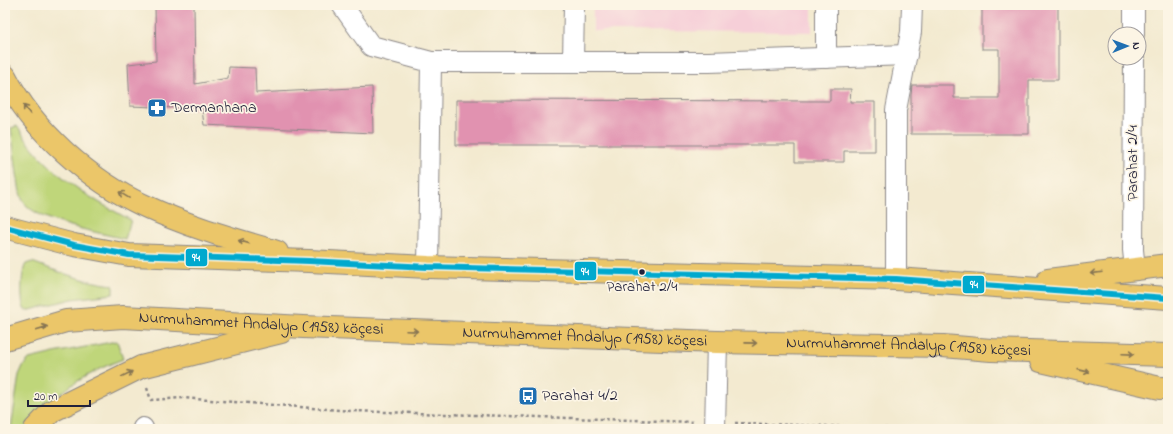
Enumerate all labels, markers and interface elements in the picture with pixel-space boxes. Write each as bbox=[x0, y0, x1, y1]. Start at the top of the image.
north arrow bbox=[1107, 26, 1147, 66]
text: N bbox=[1128, 42, 1144, 50]
place label: Dermanhana bbox=[170, 96, 257, 120]
pharmacy icon: Dermanhana bbox=[146, 97, 168, 119]
one-way arrow bbox=[22, 104, 31, 115]
street label: Parahat 2/4 bbox=[1121, 125, 1145, 201]
one-way arrow bbox=[118, 190, 130, 198]
one-way arrow bbox=[238, 238, 251, 245]
line badge: 94 bbox=[185, 248, 208, 267]
text: 94 bbox=[191, 250, 200, 266]
line badge: 94 bbox=[574, 261, 597, 281]
text: 94 bbox=[580, 264, 589, 280]
marker: Parahat 2/4 bbox=[637, 267, 647, 277]
one-way arrow bbox=[1090, 270, 1103, 277]
line badge: 94 bbox=[962, 275, 985, 294]
place label: Parahat 2/4 bbox=[607, 276, 677, 298]
text: 94 bbox=[969, 277, 978, 293]
street label: Nurmuhammet Andalyp (1958) köçesi bbox=[138, 306, 384, 342]
street label: Nurmuhammet Andalyp (1958) köçesi bbox=[462, 321, 708, 354]
one-way arrow bbox=[36, 324, 49, 331]
one-way arrow bbox=[405, 327, 418, 335]
street label: Nurmuhammet Andalyp (1958) köçesi bbox=[786, 331, 1031, 363]
one-way arrow bbox=[744, 339, 757, 347]
one-way arrow bbox=[1121, 350, 1134, 358]
one-way arrow bbox=[1077, 367, 1090, 375]
one-way arrow bbox=[121, 370, 133, 377]
scale bar bbox=[28, 382, 90, 408]
place label: Parahat 4/2 bbox=[542, 384, 618, 408]
bus stop icon: Parahat 4/2 bbox=[517, 385, 539, 407]
text: 20 m bbox=[34, 388, 57, 406]

